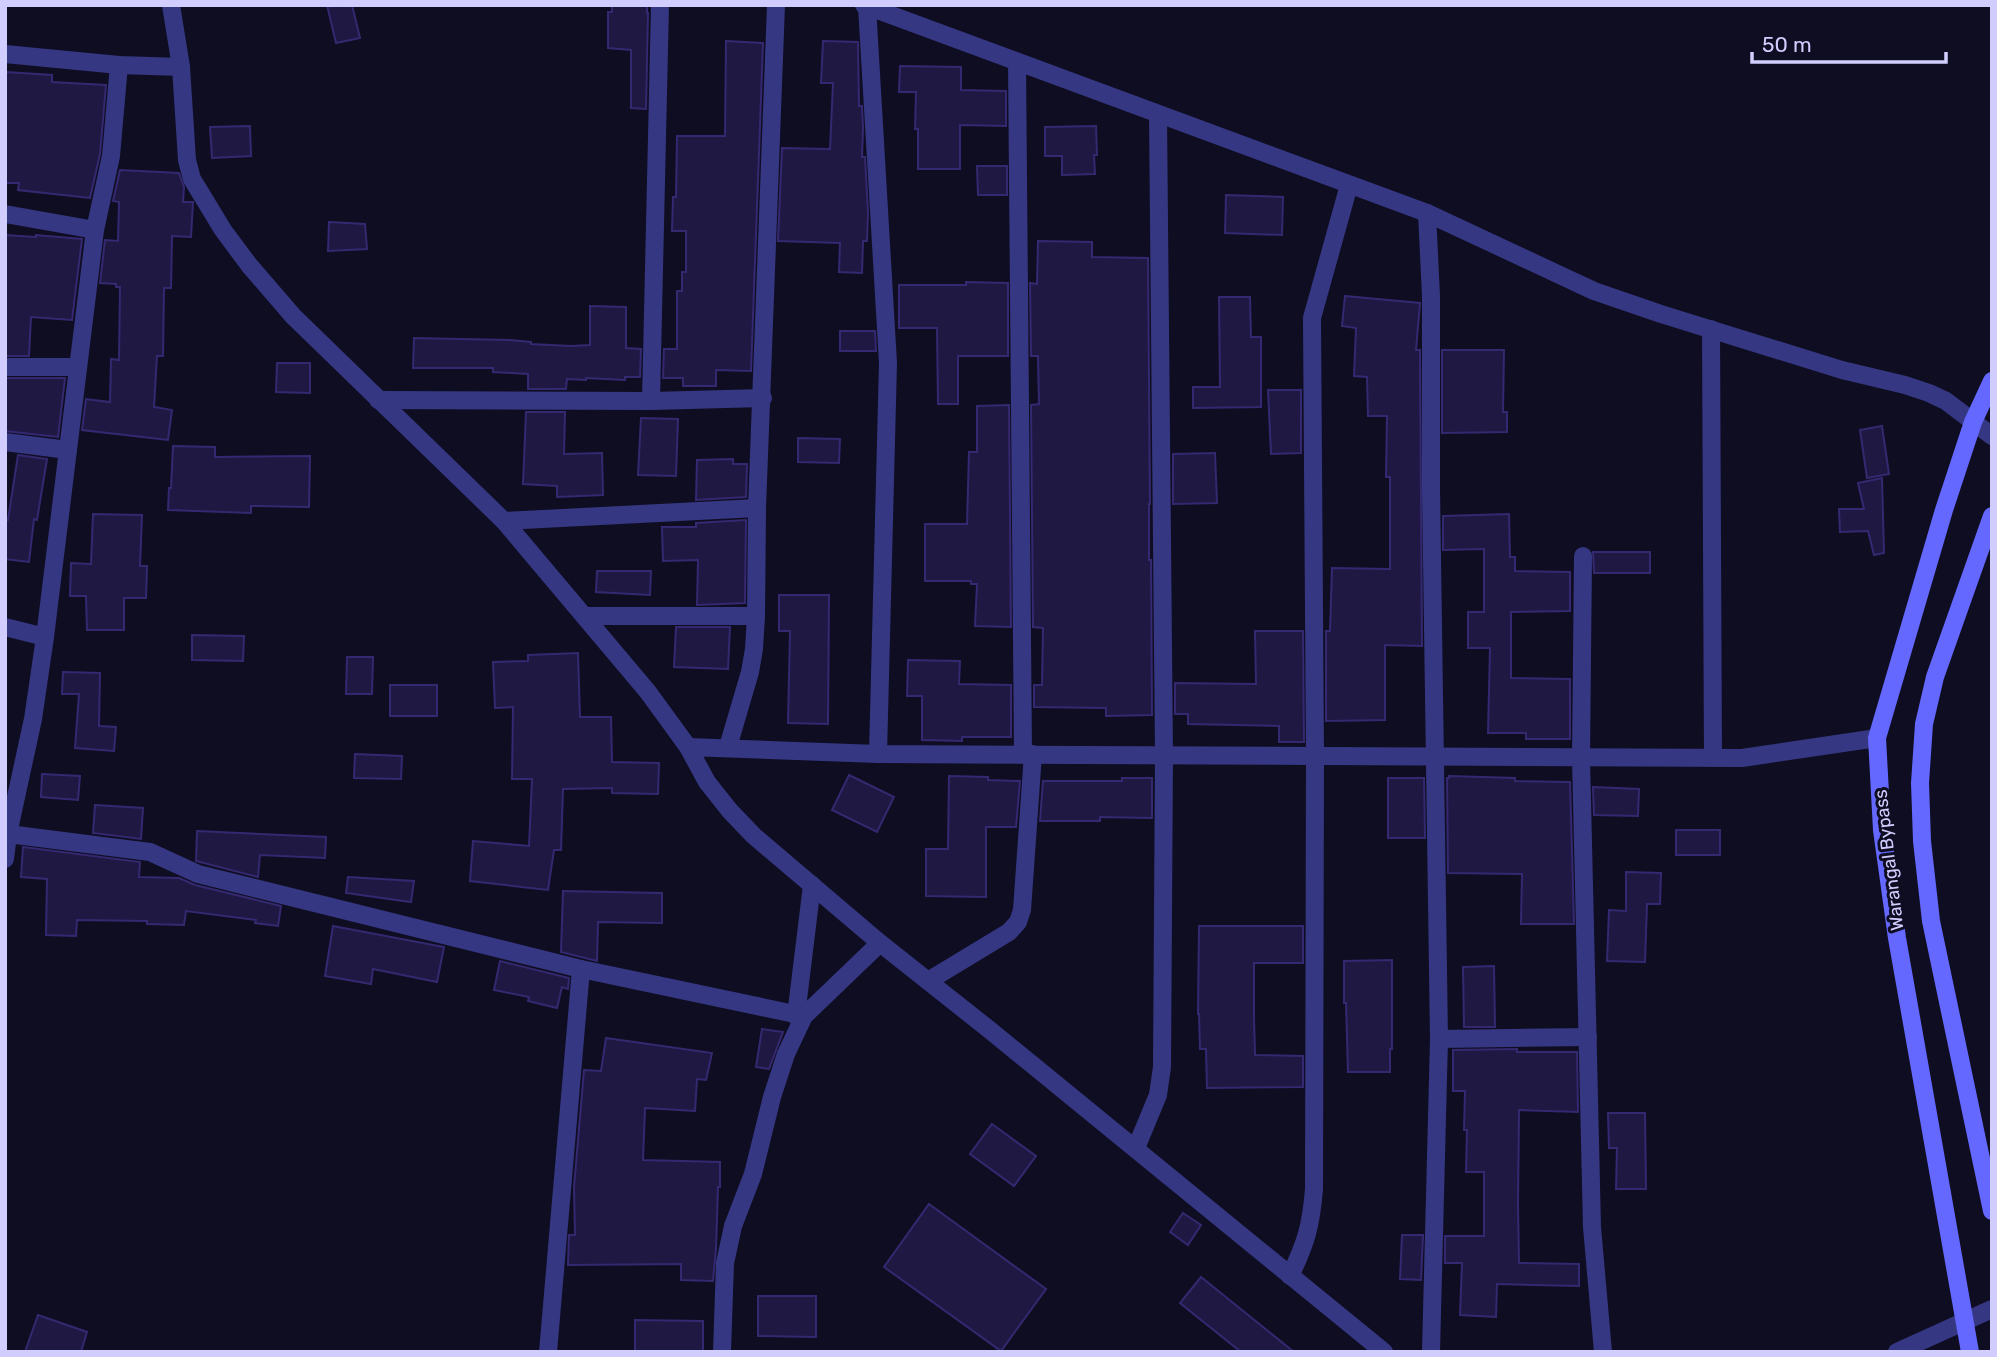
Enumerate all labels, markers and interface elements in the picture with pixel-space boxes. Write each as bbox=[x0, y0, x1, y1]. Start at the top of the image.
scale bar bbox=[1752, 21, 1946, 65]
text: 50 m bbox=[1762, 32, 1812, 57]
street label: Warangal Bypass bbox=[1869, 788, 1909, 932]

